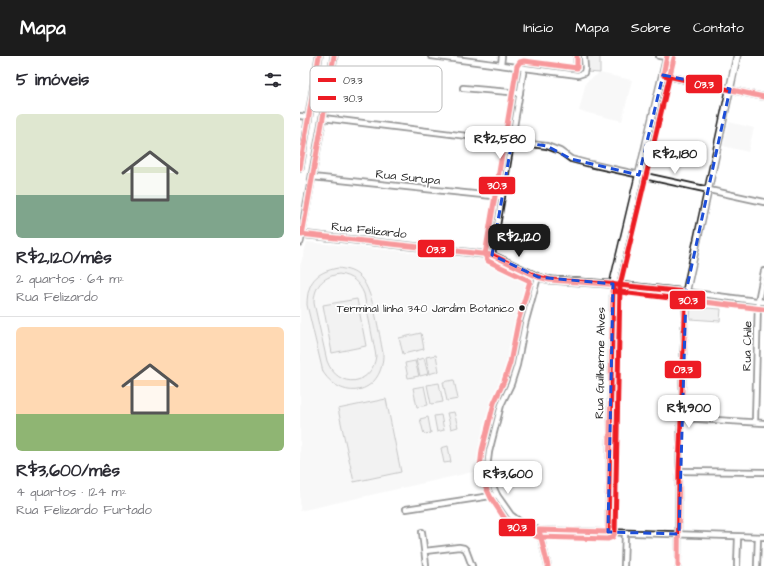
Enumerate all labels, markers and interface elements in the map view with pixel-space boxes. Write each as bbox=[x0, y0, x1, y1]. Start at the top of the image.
text: Mapa bbox=[20, 15, 66, 42]
text: Início bbox=[523, 18, 553, 38]
text: Mapa bbox=[575, 18, 609, 38]
text: Sobre bbox=[631, 18, 671, 38]
text: Contato bbox=[693, 18, 744, 38]
legend bbox=[310, 66, 442, 112]
text: 5 imóveis bbox=[16, 68, 89, 92]
icon: filters bbox=[262, 69, 284, 91]
text: 03.3 bbox=[343, 73, 363, 88]
line badge: 03.3 bbox=[685, 74, 723, 94]
text: 03.3 bbox=[694, 77, 714, 92]
text: 30.3 bbox=[343, 91, 363, 106]
pin: R$2,580 bbox=[463, 126, 537, 160]
text: R$2,580 bbox=[474, 130, 526, 148]
icon: home bbox=[114, 140, 186, 212]
pin: R$2,180 bbox=[638, 141, 712, 175]
text: R$2,180 bbox=[653, 145, 697, 163]
street label: Rua Surupa bbox=[375, 166, 441, 189]
line badge: 30.3 bbox=[478, 176, 516, 195]
text: 30.3 bbox=[486, 178, 507, 193]
street label: Rua Felizardo bbox=[330, 218, 408, 243]
pin: R$2,120 bbox=[482, 224, 556, 258]
text: R$2,120 bbox=[497, 228, 541, 246]
line badge: 03.3 bbox=[417, 239, 455, 258]
text: 03.3 bbox=[426, 242, 446, 257]
text: R$2,120/mês bbox=[16, 246, 112, 270]
text: 2 quartos · 64 m² bbox=[16, 270, 124, 288]
text: Rua Felizardo bbox=[16, 288, 98, 306]
line badge: 30.3 bbox=[669, 290, 706, 310]
text: 30.3 bbox=[677, 293, 698, 308]
place label: Terminal linha 340 Jardim Botanico bbox=[337, 301, 515, 316]
marker: Terminal linha 340 Jardim Botanico bbox=[517, 303, 527, 313]
street label: Rua Guilherme Alves bbox=[591, 307, 610, 419]
street label: Rua Chile bbox=[739, 320, 756, 371]
icon: home bbox=[114, 353, 186, 425]
line badge: 03.3 bbox=[664, 360, 702, 379]
text: 03.3 bbox=[673, 362, 693, 377]
pin: R$1,900 bbox=[652, 395, 726, 429]
text: R$1,900 bbox=[667, 399, 711, 417]
text: R$3,600/mês bbox=[16, 459, 120, 483]
pin: R$3,600 bbox=[471, 461, 545, 495]
text: R$3,600 bbox=[483, 465, 533, 483]
text: 4 quartos · 124 m² bbox=[16, 483, 127, 501]
text: Rua Felizardo Furtado bbox=[16, 501, 152, 519]
line badge: 30.3 bbox=[498, 518, 536, 537]
text: 30.3 bbox=[506, 520, 527, 535]

